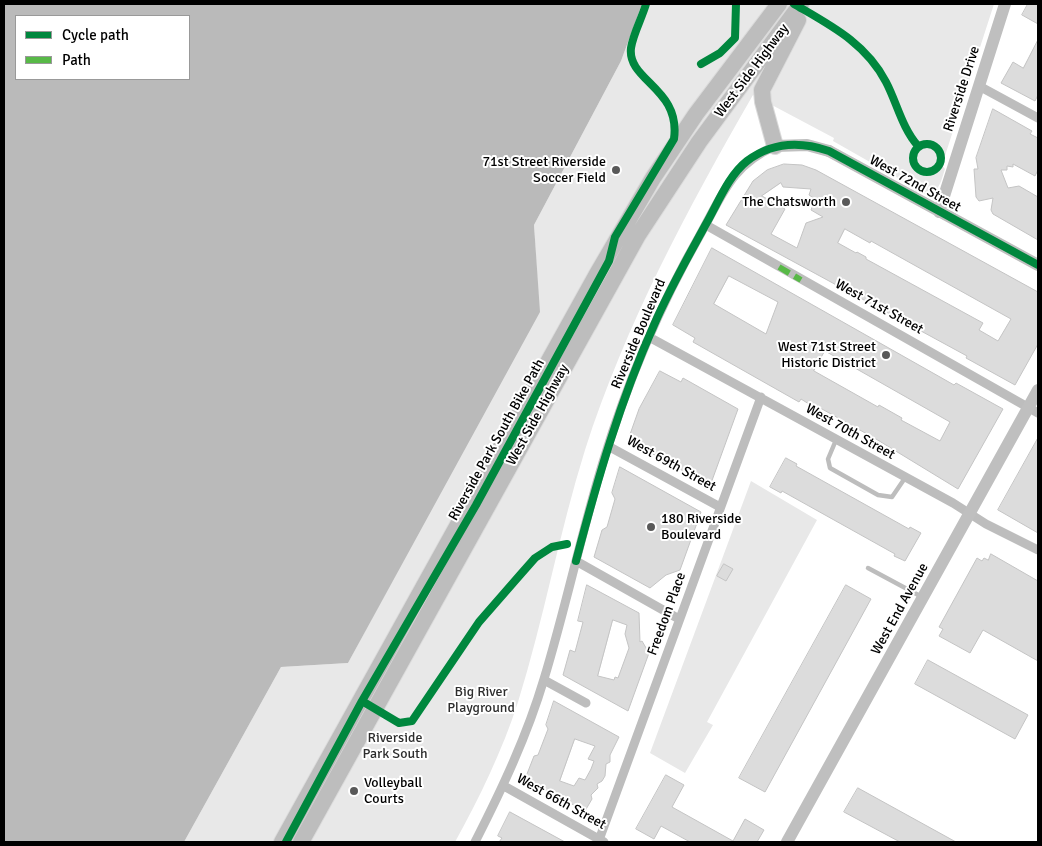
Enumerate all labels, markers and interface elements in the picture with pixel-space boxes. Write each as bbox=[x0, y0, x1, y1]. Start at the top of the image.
legend bbox=[15, 15, 190, 80]
street label: West Side Highway bbox=[711, 21, 793, 121]
text: Cycle path bbox=[62, 26, 129, 44]
street label: Riverside Drive bbox=[940, 44, 984, 134]
text: Path bbox=[62, 51, 91, 69]
street label: West 72nd Street bbox=[866, 152, 964, 216]
place label: 71st Street Riverside Soccer Field bbox=[482, 154, 606, 186]
marker: 71st Street Riverside Soccer Field bbox=[610, 164, 622, 176]
place label: The Chatsworth bbox=[742, 194, 836, 210]
marker: The Chatsworth bbox=[840, 196, 852, 208]
street label: Riverside Boulevard bbox=[608, 276, 670, 392]
street label: West 71st Street bbox=[832, 276, 926, 338]
place label: West 71st Street Historic District bbox=[778, 339, 876, 372]
marker: West 71st Street Historic District bbox=[880, 349, 892, 361]
street label: Riverside Park South Bike Path bbox=[445, 356, 549, 524]
street label: West Side Highway bbox=[503, 362, 573, 468]
street label: West 70th Street bbox=[802, 400, 898, 464]
street label: West 69th Street bbox=[623, 432, 719, 496]
place label: 180 Riverside Boulevard bbox=[661, 511, 742, 544]
marker: 180 Riverside Boulevard bbox=[645, 521, 657, 533]
street label: West End Avenue bbox=[868, 560, 932, 658]
street label: Freedom Place bbox=[644, 570, 690, 658]
park label: Big River Playground bbox=[447, 684, 515, 716]
park label: Riverside Park South bbox=[362, 730, 428, 762]
street label: West 66th Street bbox=[513, 770, 609, 834]
place label: Volleyball Courts bbox=[364, 775, 422, 808]
marker: Volleyball Courts bbox=[348, 785, 360, 797]

